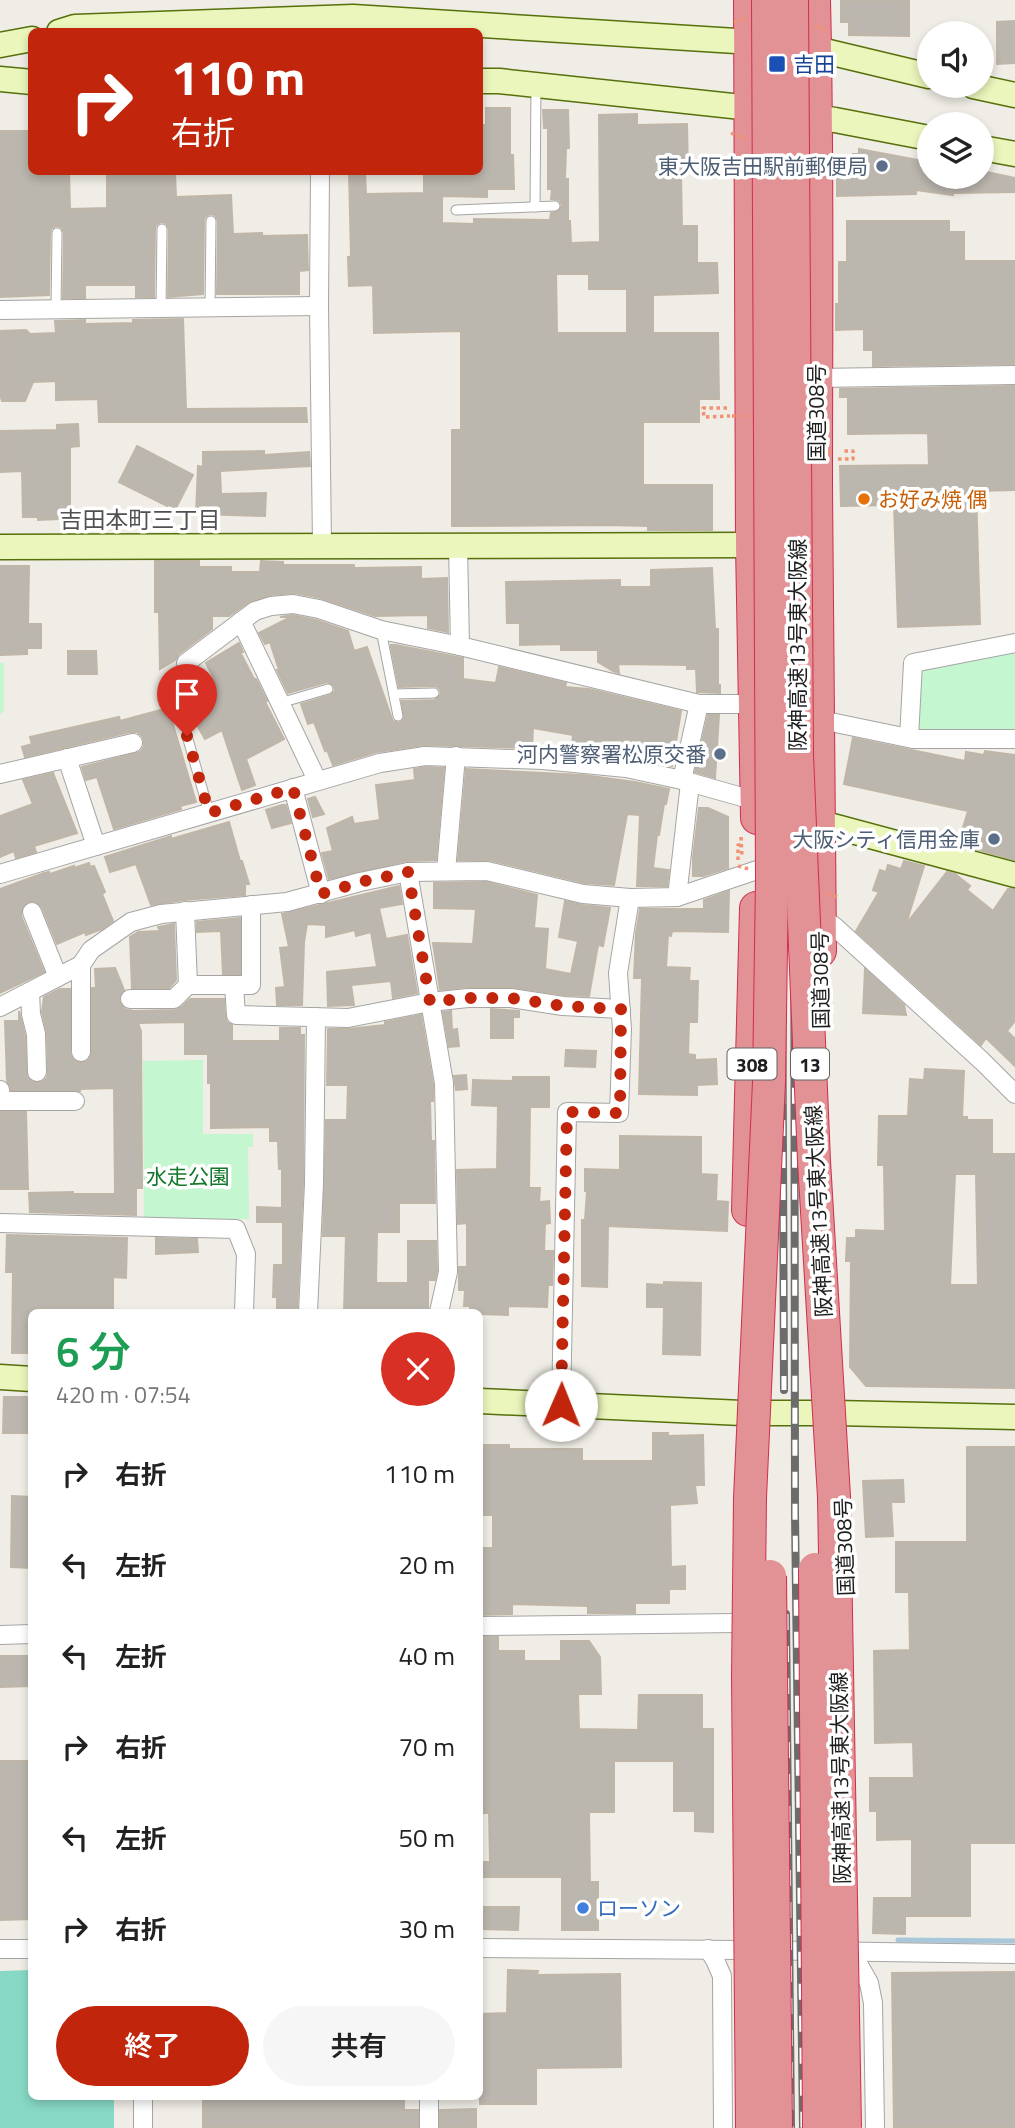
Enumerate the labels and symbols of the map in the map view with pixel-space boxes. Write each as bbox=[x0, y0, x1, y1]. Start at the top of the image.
place label: 吉田 bbox=[793, 48, 835, 80]
marker: 吉田 bbox=[767, 54, 787, 74]
place label: 東大阪吉田駅前郵便局 bbox=[658, 150, 868, 182]
marker: 東大阪吉田駅前郵便局 bbox=[874, 158, 890, 174]
street label: 国道308号 bbox=[800, 364, 832, 462]
place label: お好み焼 偶 bbox=[878, 483, 988, 515]
marker: お好み焼 偶 bbox=[856, 491, 872, 507]
district label: 吉田本町三丁目 bbox=[60, 502, 221, 537]
street label: 阪神高速13号東大阪線 bbox=[781, 539, 813, 751]
pin bbox=[157, 664, 217, 736]
place label: 河内警察署松原交番 bbox=[517, 738, 706, 770]
marker: 河内警察署松原交番 bbox=[712, 746, 728, 762]
place label: 大阪シティ信用金庫 bbox=[792, 823, 980, 855]
marker: 大阪シティ信用金庫 bbox=[986, 831, 1002, 847]
street label: 国道308号 bbox=[803, 931, 837, 1029]
road number: 308 bbox=[728, 1048, 776, 1080]
road number: 13 bbox=[791, 1048, 829, 1080]
street label: 阪神高速13号東大阪線 bbox=[796, 1104, 840, 1318]
park label: 水走公園 bbox=[146, 1160, 230, 1192]
position arrow bbox=[524, 1368, 598, 1442]
street label: 国道308号 bbox=[826, 1497, 862, 1597]
street label: 阪神高速13号東大阪線 bbox=[822, 1671, 858, 1885]
place label: ローソン bbox=[597, 1892, 681, 1924]
marker: ローソン bbox=[575, 1900, 591, 1916]

